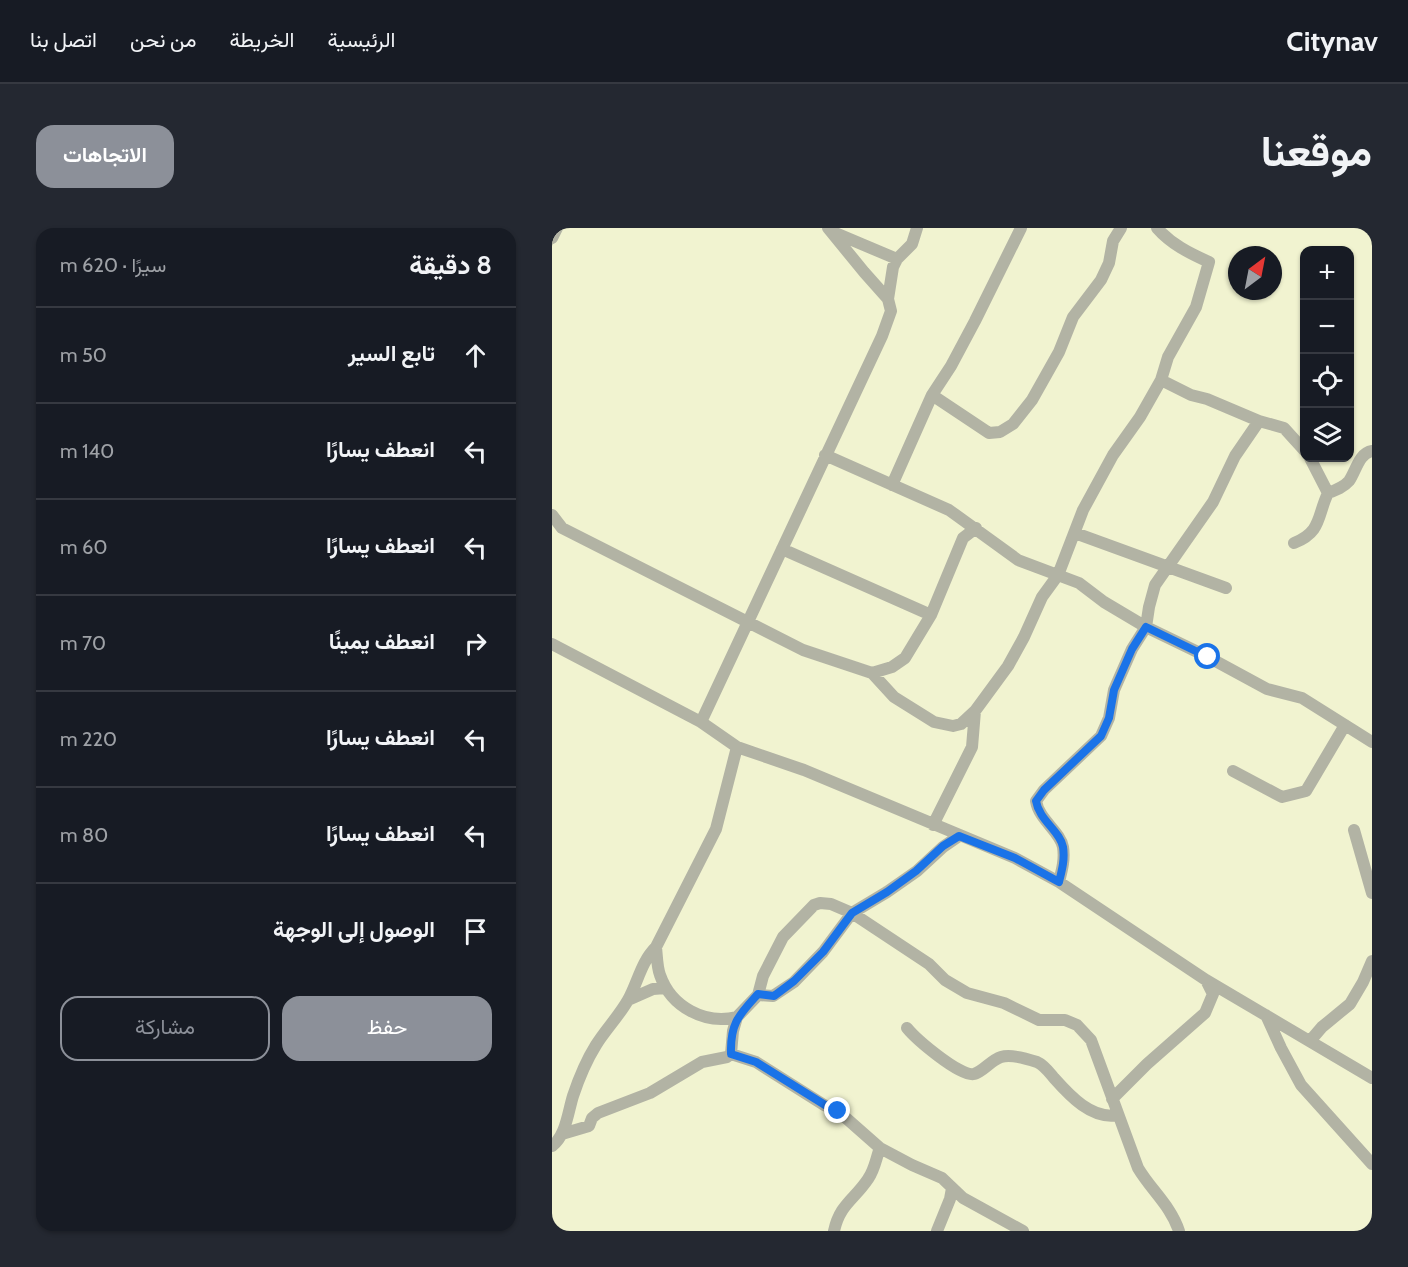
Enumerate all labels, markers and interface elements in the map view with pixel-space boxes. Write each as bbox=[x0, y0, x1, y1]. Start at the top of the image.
text: Citynav bbox=[1286, 24, 1378, 58]
text: اتصل بنا bbox=[30, 27, 97, 52]
text: من نحن bbox=[130, 27, 196, 52]
text: الخريطة bbox=[229, 27, 294, 52]
text: الرئيسية bbox=[327, 27, 395, 52]
button: الاتجاهات bbox=[36, 125, 174, 188]
text: موقعنا bbox=[1261, 125, 1372, 177]
north arrow bbox=[1228, 246, 1282, 300]
map controls bbox=[1300, 246, 1354, 462]
button: + bbox=[1300, 246, 1354, 300]
text: 8 دقيقة bbox=[409, 249, 492, 281]
text: سيرًا · 620 m bbox=[60, 253, 166, 277]
button: − bbox=[1300, 300, 1354, 354]
icon: ahead bbox=[459, 339, 492, 372]
text: تابع السير bbox=[348, 340, 435, 367]
text: 50 m bbox=[60, 343, 107, 367]
button: locate bbox=[1300, 354, 1354, 408]
button: layers bbox=[1300, 408, 1354, 462]
icon: left bbox=[459, 435, 492, 468]
text: انعطف يسارًا bbox=[326, 436, 435, 463]
text: 140 m bbox=[60, 439, 114, 463]
icon: left bbox=[459, 531, 492, 564]
text: انعطف يسارًا bbox=[326, 532, 435, 559]
text: 60 m bbox=[60, 535, 107, 559]
icon: right bbox=[459, 627, 492, 660]
text: انعطف يمينًا bbox=[329, 628, 435, 655]
text: 70 m bbox=[60, 631, 106, 655]
route start bbox=[1194, 643, 1220, 669]
icon: left bbox=[459, 723, 492, 756]
text: انعطف يسارًا bbox=[326, 724, 435, 751]
text: 220 m bbox=[60, 727, 117, 751]
icon: left bbox=[459, 819, 492, 852]
text: انعطف يسارًا bbox=[326, 820, 435, 847]
text: 80 m bbox=[60, 823, 108, 847]
icon: arrive bbox=[459, 915, 492, 948]
text: الوصول إلى الوجهة bbox=[273, 916, 435, 943]
button: مشاركة bbox=[60, 996, 270, 1061]
button: حفظ bbox=[282, 996, 492, 1061]
route end bbox=[824, 1097, 850, 1123]

